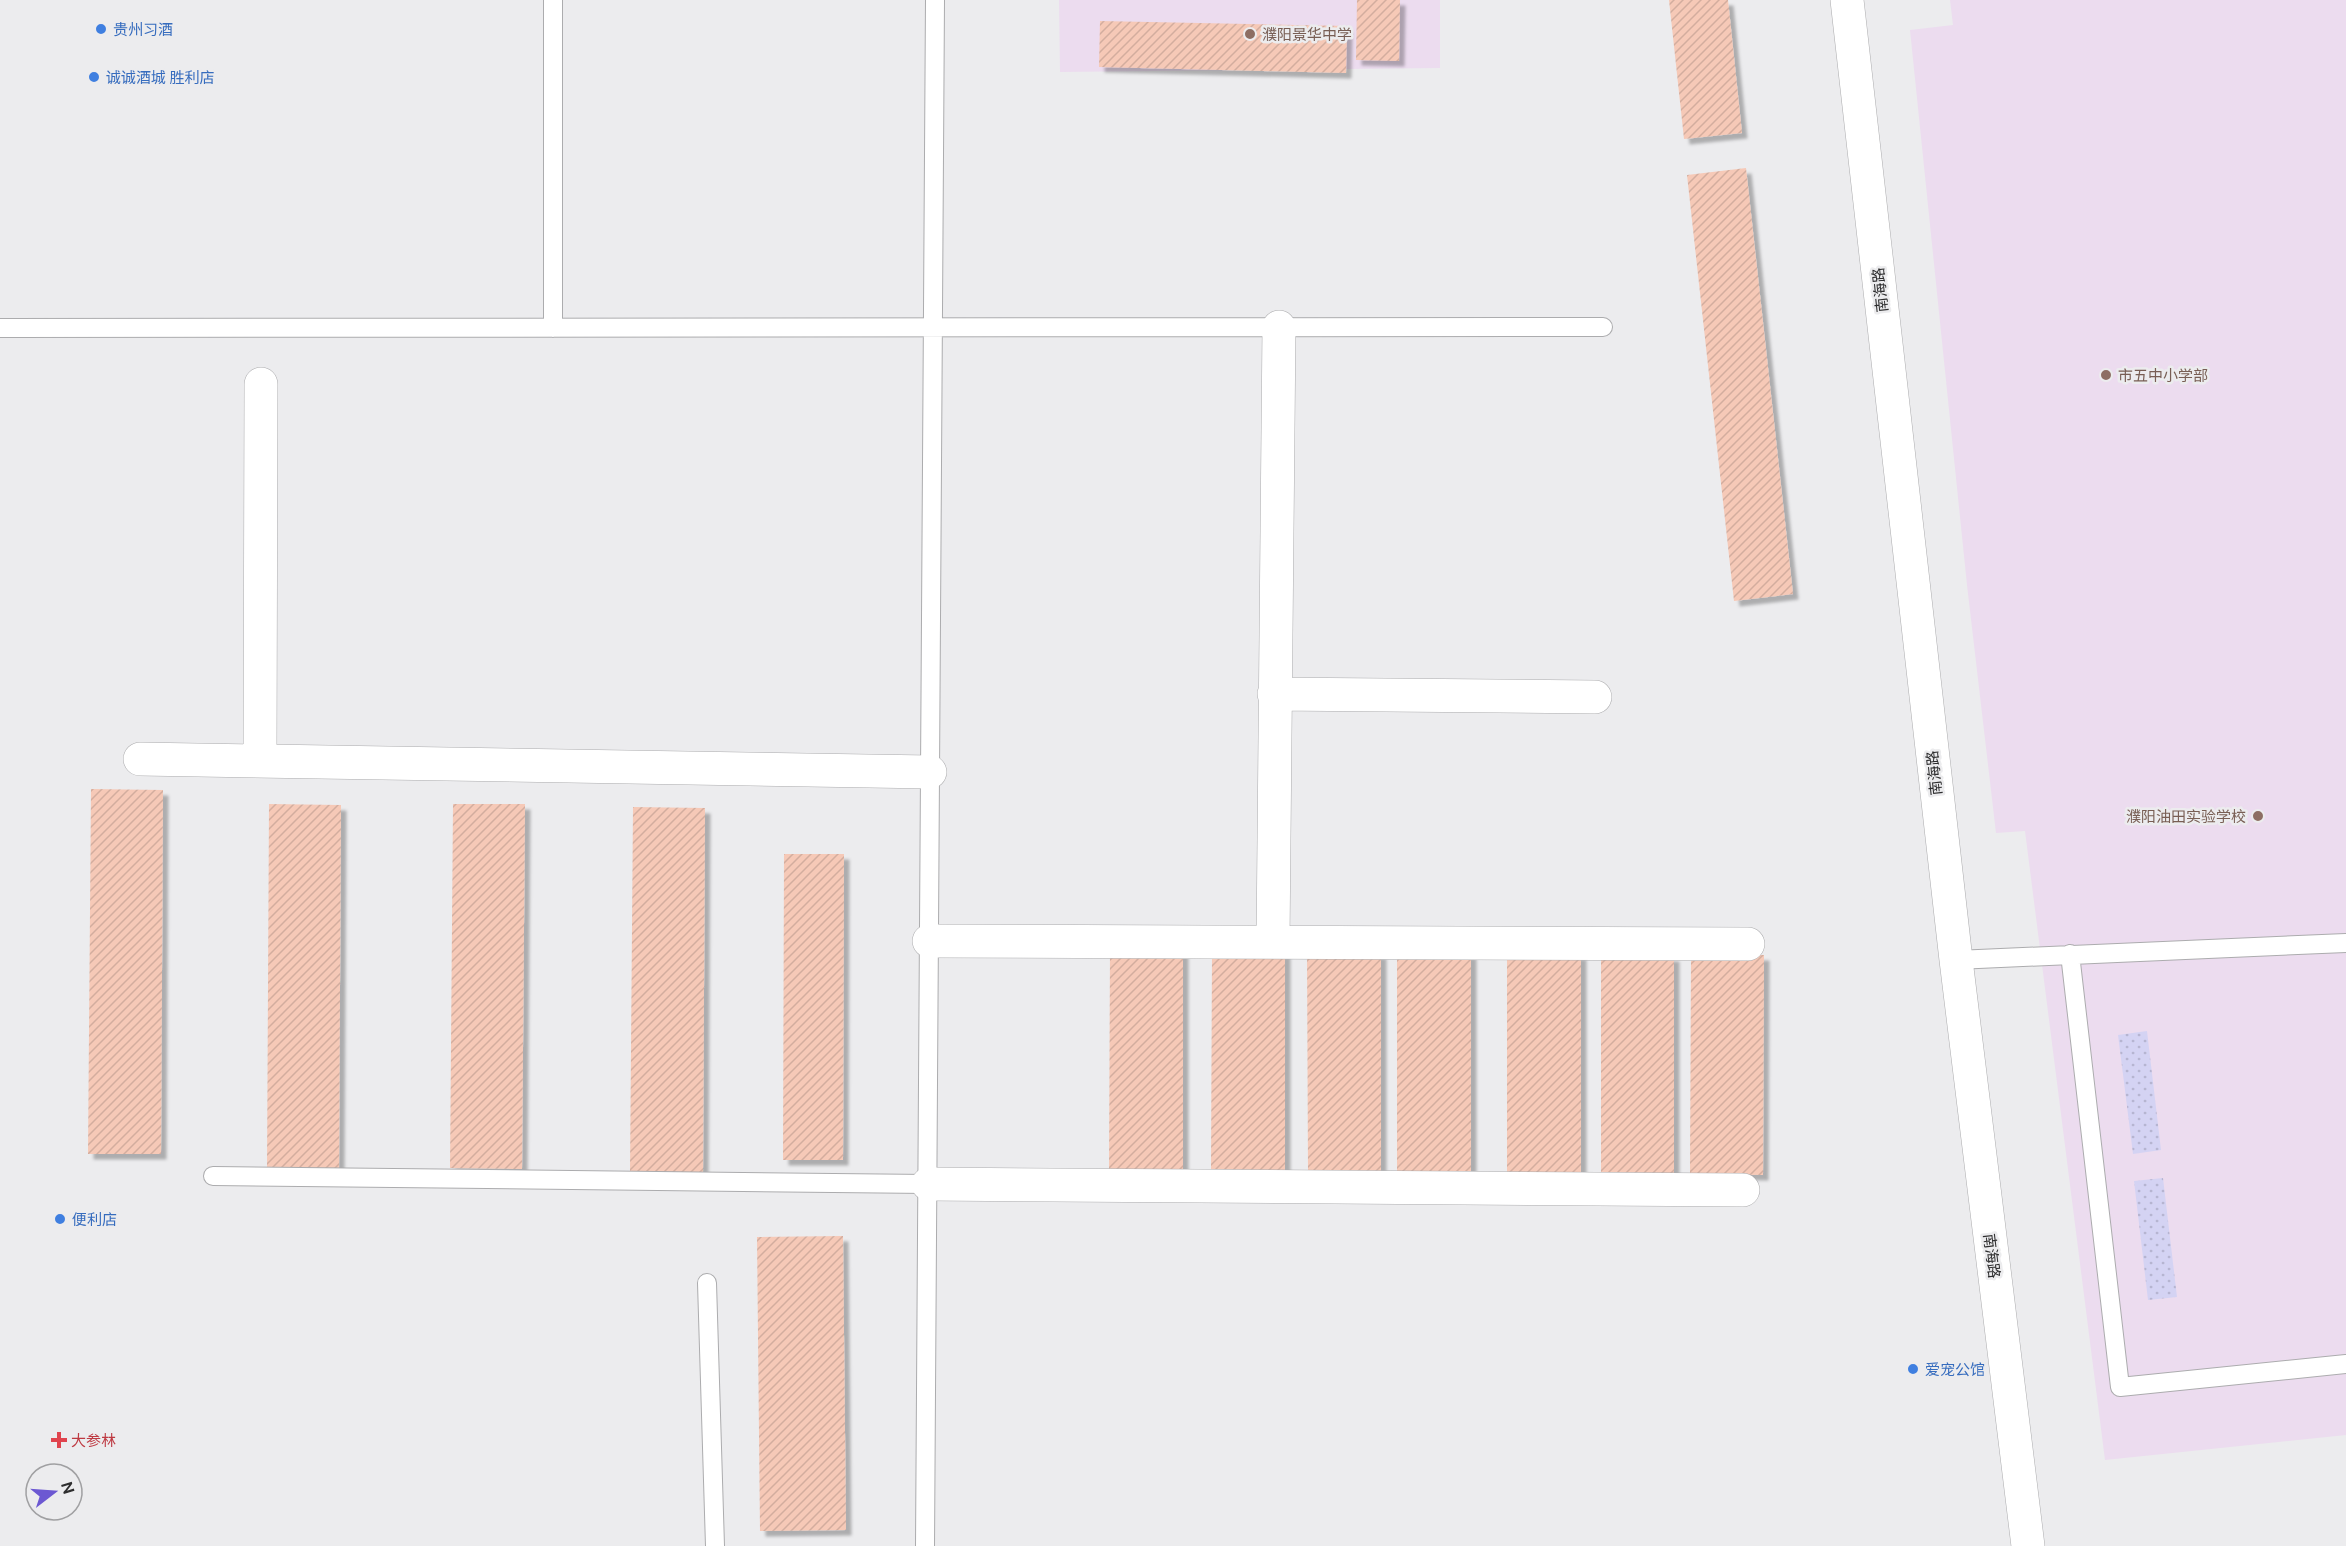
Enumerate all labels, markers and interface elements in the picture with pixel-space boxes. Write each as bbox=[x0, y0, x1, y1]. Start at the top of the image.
place label: 贵州习酒 bbox=[113, 21, 173, 38]
marker: 贵州习酒 bbox=[94, 22, 108, 36]
place label: 濮阳景华中学 bbox=[1262, 26, 1352, 43]
marker: 濮阳景华中学 bbox=[1243, 27, 1257, 41]
place label: 诚诚酒城 胜利店 bbox=[106, 69, 214, 86]
marker: 诚诚酒城 胜利店 bbox=[87, 70, 101, 84]
street label: 南海路 bbox=[1869, 267, 1891, 313]
place label: 市五中小学部 bbox=[2118, 367, 2208, 384]
marker: 市五中小学部 bbox=[2099, 368, 2113, 382]
street label: 南海路 bbox=[1923, 750, 1945, 796]
place label: 濮阳油田实验学校 bbox=[2126, 808, 2246, 825]
marker: 濮阳油田实验学校 bbox=[2251, 809, 2265, 823]
place label: 便利店 bbox=[72, 1211, 117, 1228]
marker: 便利店 bbox=[53, 1212, 67, 1226]
street label: 南海路 bbox=[1981, 1233, 2003, 1279]
place label: 爱宠公馆 bbox=[1925, 1361, 1985, 1378]
marker: 爱宠公馆 bbox=[1906, 1362, 1920, 1376]
place label: 大参林 bbox=[71, 1432, 116, 1449]
marker: 大参林 bbox=[52, 1433, 66, 1447]
north arrow bbox=[24, 1462, 84, 1522]
text: N bbox=[58, 1479, 79, 1496]

